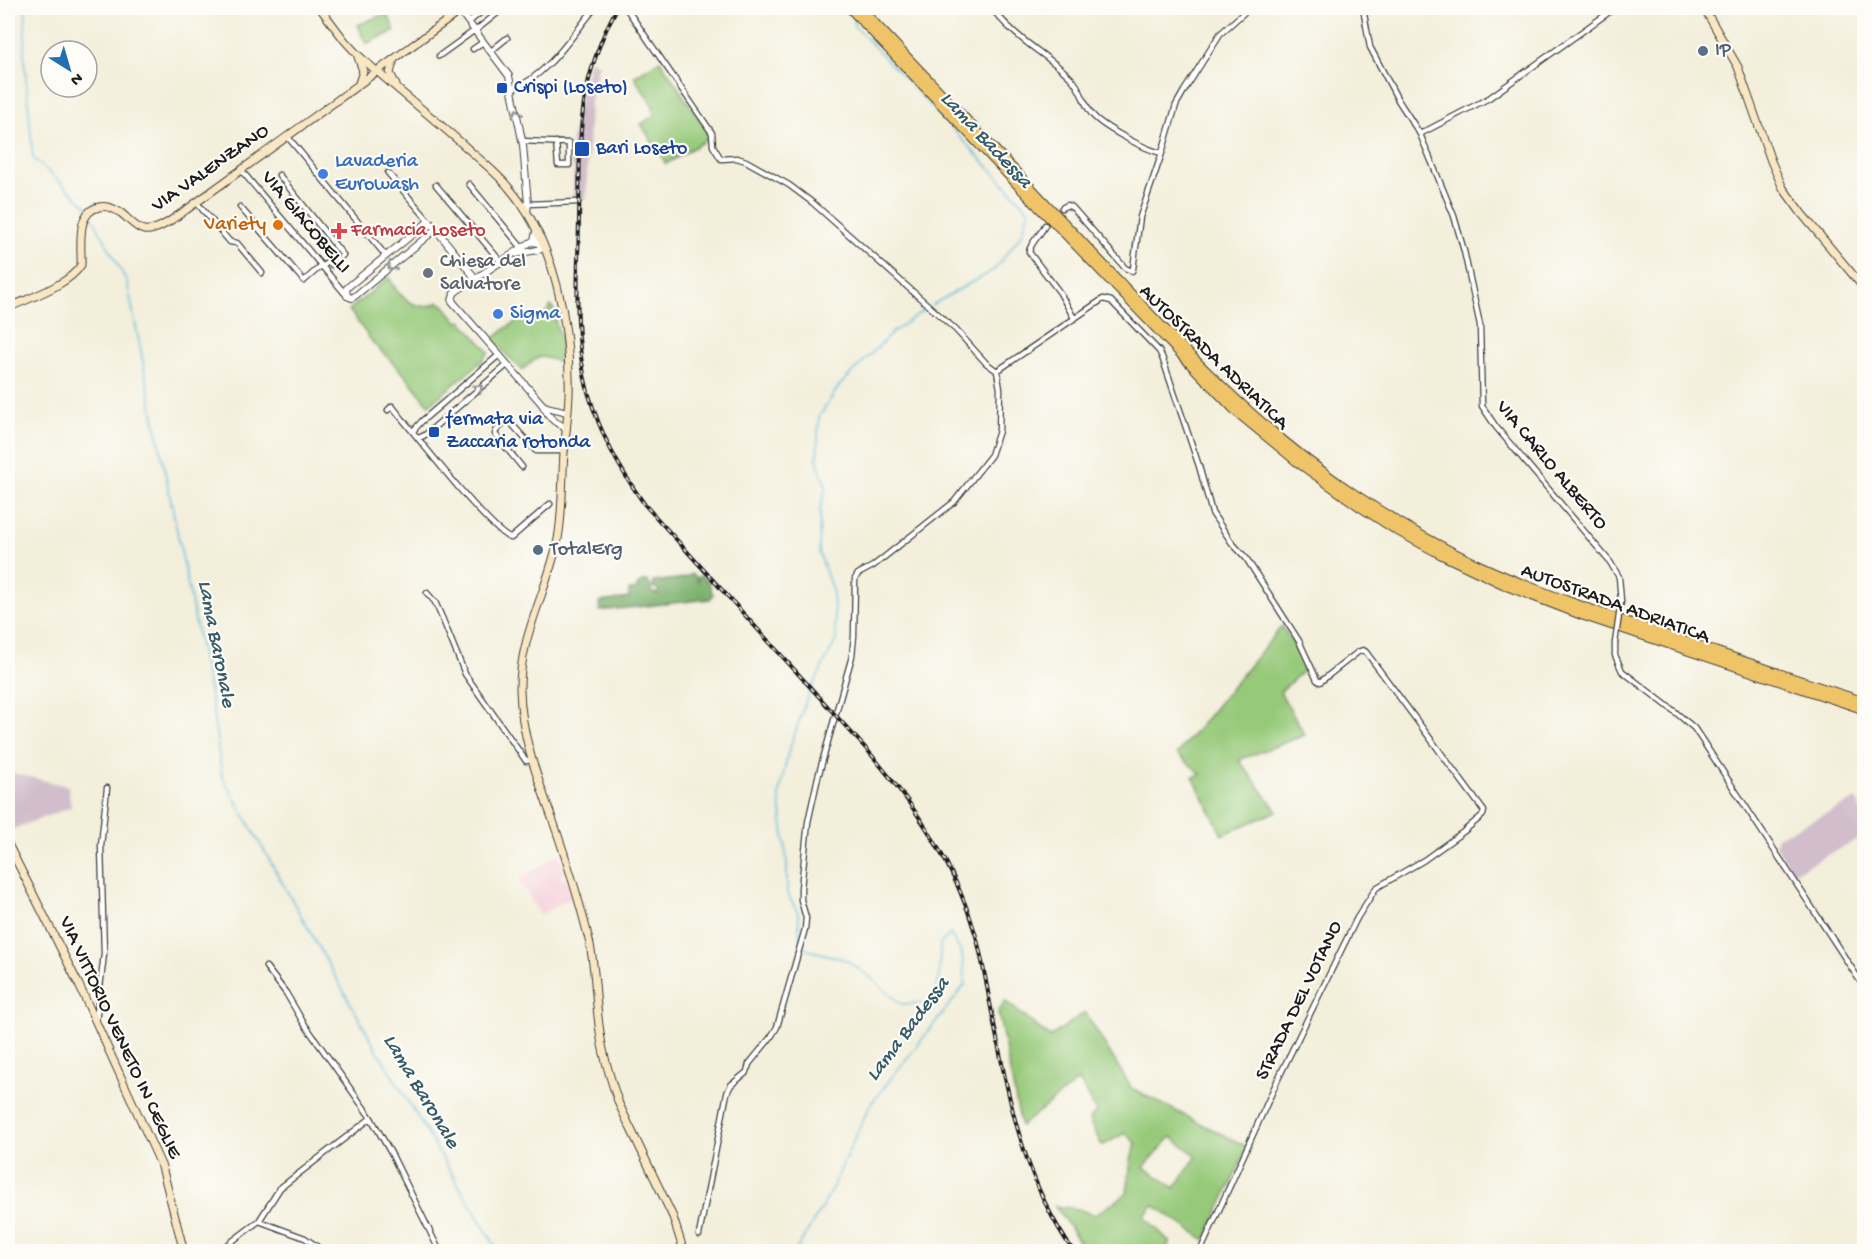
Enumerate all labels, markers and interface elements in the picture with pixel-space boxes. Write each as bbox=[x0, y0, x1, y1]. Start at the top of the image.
north arrow bbox=[39, 39, 99, 99]
place label: IP bbox=[1715, 40, 1732, 63]
marker: IP bbox=[1696, 44, 1710, 58]
text: N bbox=[66, 67, 86, 89]
place label: Crispi (Loseto) bbox=[514, 77, 628, 100]
marker: Crispi (Loseto) bbox=[495, 81, 509, 95]
water label: Lama Badessa bbox=[934, 87, 1037, 196]
one-way arrow bbox=[511, 108, 524, 118]
street label: VIA VALENZANO bbox=[147, 120, 274, 219]
place label: Bari Loseto bbox=[595, 138, 687, 161]
marker: Bari Loseto bbox=[573, 140, 591, 158]
place label: Lavaderia Eurowash bbox=[335, 151, 419, 197]
street label: VIA GIACOBELLI bbox=[255, 166, 355, 279]
marker: Lavaderia Eurowash bbox=[316, 167, 330, 181]
place label: Variety bbox=[203, 214, 266, 237]
marker: Variety bbox=[271, 218, 285, 232]
place label: Farmacia Loseto bbox=[350, 220, 486, 243]
marker: Farmacia Loseto bbox=[332, 224, 346, 238]
place label: Chiesa del Salvatore bbox=[440, 251, 526, 297]
one-way arrow bbox=[387, 259, 398, 270]
marker: Chiesa del Salvatore bbox=[421, 266, 435, 280]
street label: AUTOSTRADA ADRIATICA bbox=[1133, 281, 1293, 436]
place label: Sigma bbox=[510, 303, 561, 326]
marker: Sigma bbox=[491, 307, 505, 321]
one-way arrow bbox=[472, 384, 483, 395]
street label: VIA CARLO ALBERTO bbox=[1490, 396, 1612, 535]
place label: fermata via Zaccaria rotonda bbox=[445, 409, 591, 455]
marker: fermata via Zaccaria rotonda bbox=[427, 425, 441, 439]
place label: TotalErg bbox=[549, 539, 623, 562]
marker: TotalErg bbox=[531, 543, 545, 557]
street label: AUTOSTRADA ADRIATICA bbox=[1518, 560, 1714, 650]
water label: Lama Baronale bbox=[190, 578, 240, 711]
street label: VIA VITTORIO VENETO IN CEGLIE bbox=[52, 912, 186, 1164]
street label: STRADA DEL VOTANO bbox=[1251, 918, 1349, 1084]
water label: Lama Badessa bbox=[862, 972, 957, 1087]
water label: Lama Baronale bbox=[376, 1030, 464, 1155]

